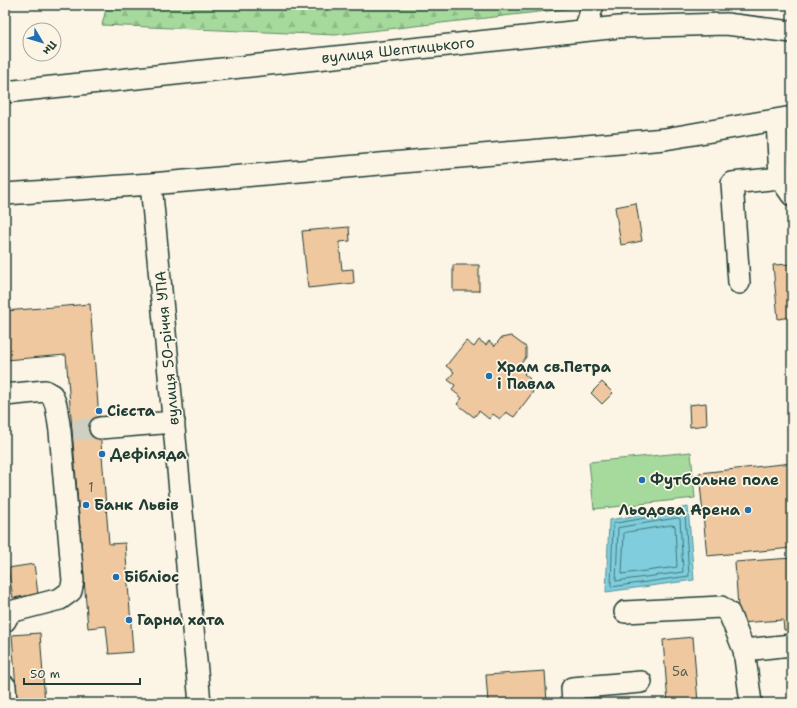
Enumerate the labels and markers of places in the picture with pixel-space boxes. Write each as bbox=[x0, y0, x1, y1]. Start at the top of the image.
place label: Храм св.Петра і Павла bbox=[497, 357, 612, 394]
marker: Храм св.Петра і Павла bbox=[484, 371, 494, 381]
place label: Сієста bbox=[107, 401, 156, 421]
marker: Сієста bbox=[94, 406, 104, 416]
place label: Дефіляда bbox=[110, 444, 187, 464]
marker: Дефіляда bbox=[97, 449, 107, 459]
place label: Футбольне поле bbox=[650, 470, 779, 490]
marker: Футбольне поле bbox=[637, 475, 647, 485]
place label: Банк Львів bbox=[94, 495, 179, 515]
marker: Банк Львів bbox=[81, 500, 91, 510]
place label: Льодова Арена bbox=[618, 500, 741, 520]
marker: Льодова Арена bbox=[743, 505, 753, 515]
place label: Бібліос bbox=[124, 567, 179, 587]
marker: Бібліос bbox=[111, 572, 121, 582]
place label: Гарна хата bbox=[137, 610, 225, 630]
marker: Гарна хата bbox=[124, 615, 134, 625]

